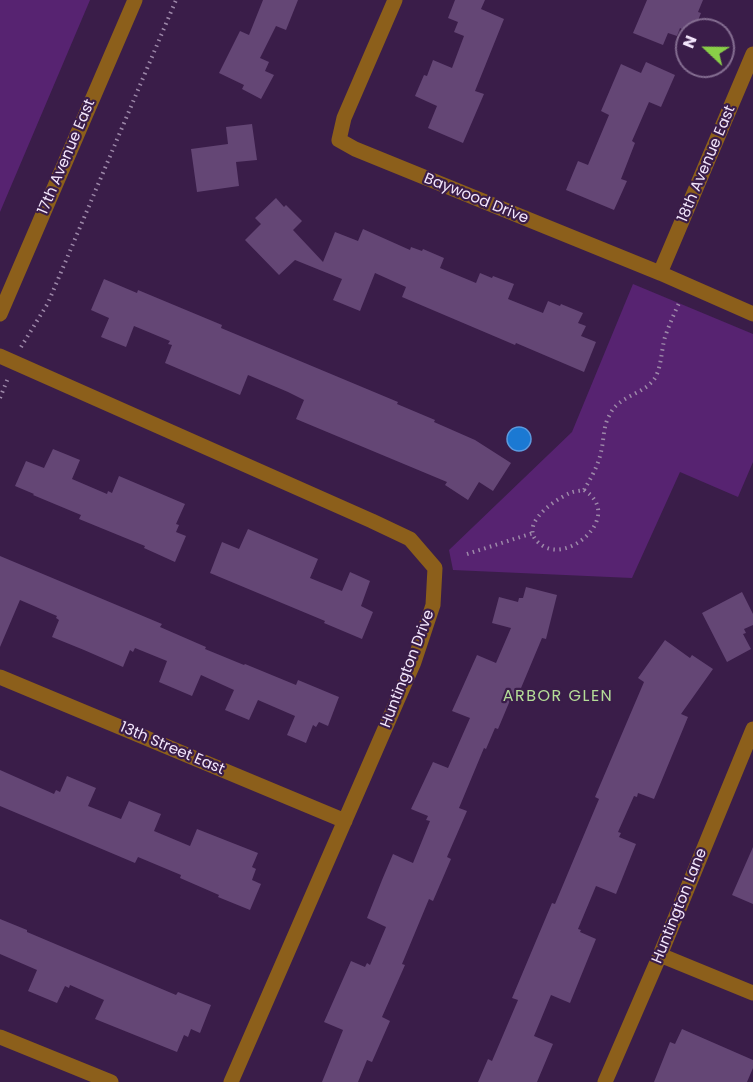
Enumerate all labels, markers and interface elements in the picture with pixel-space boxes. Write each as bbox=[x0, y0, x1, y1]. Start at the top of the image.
north arrow bbox=[675, 18, 735, 78]
text: N bbox=[677, 32, 703, 52]
street label: 17th Avenue East bbox=[35, 97, 99, 217]
street label: 18th Avenue East bbox=[674, 103, 740, 225]
street label: Baywood Drive bbox=[421, 170, 531, 228]
street label: Huntington Drive bbox=[377, 608, 439, 730]
district label: ARBOR GLEN bbox=[503, 687, 613, 707]
street label: 13th Street East bbox=[117, 719, 227, 779]
street label: Huntington Lane bbox=[649, 846, 711, 966]

